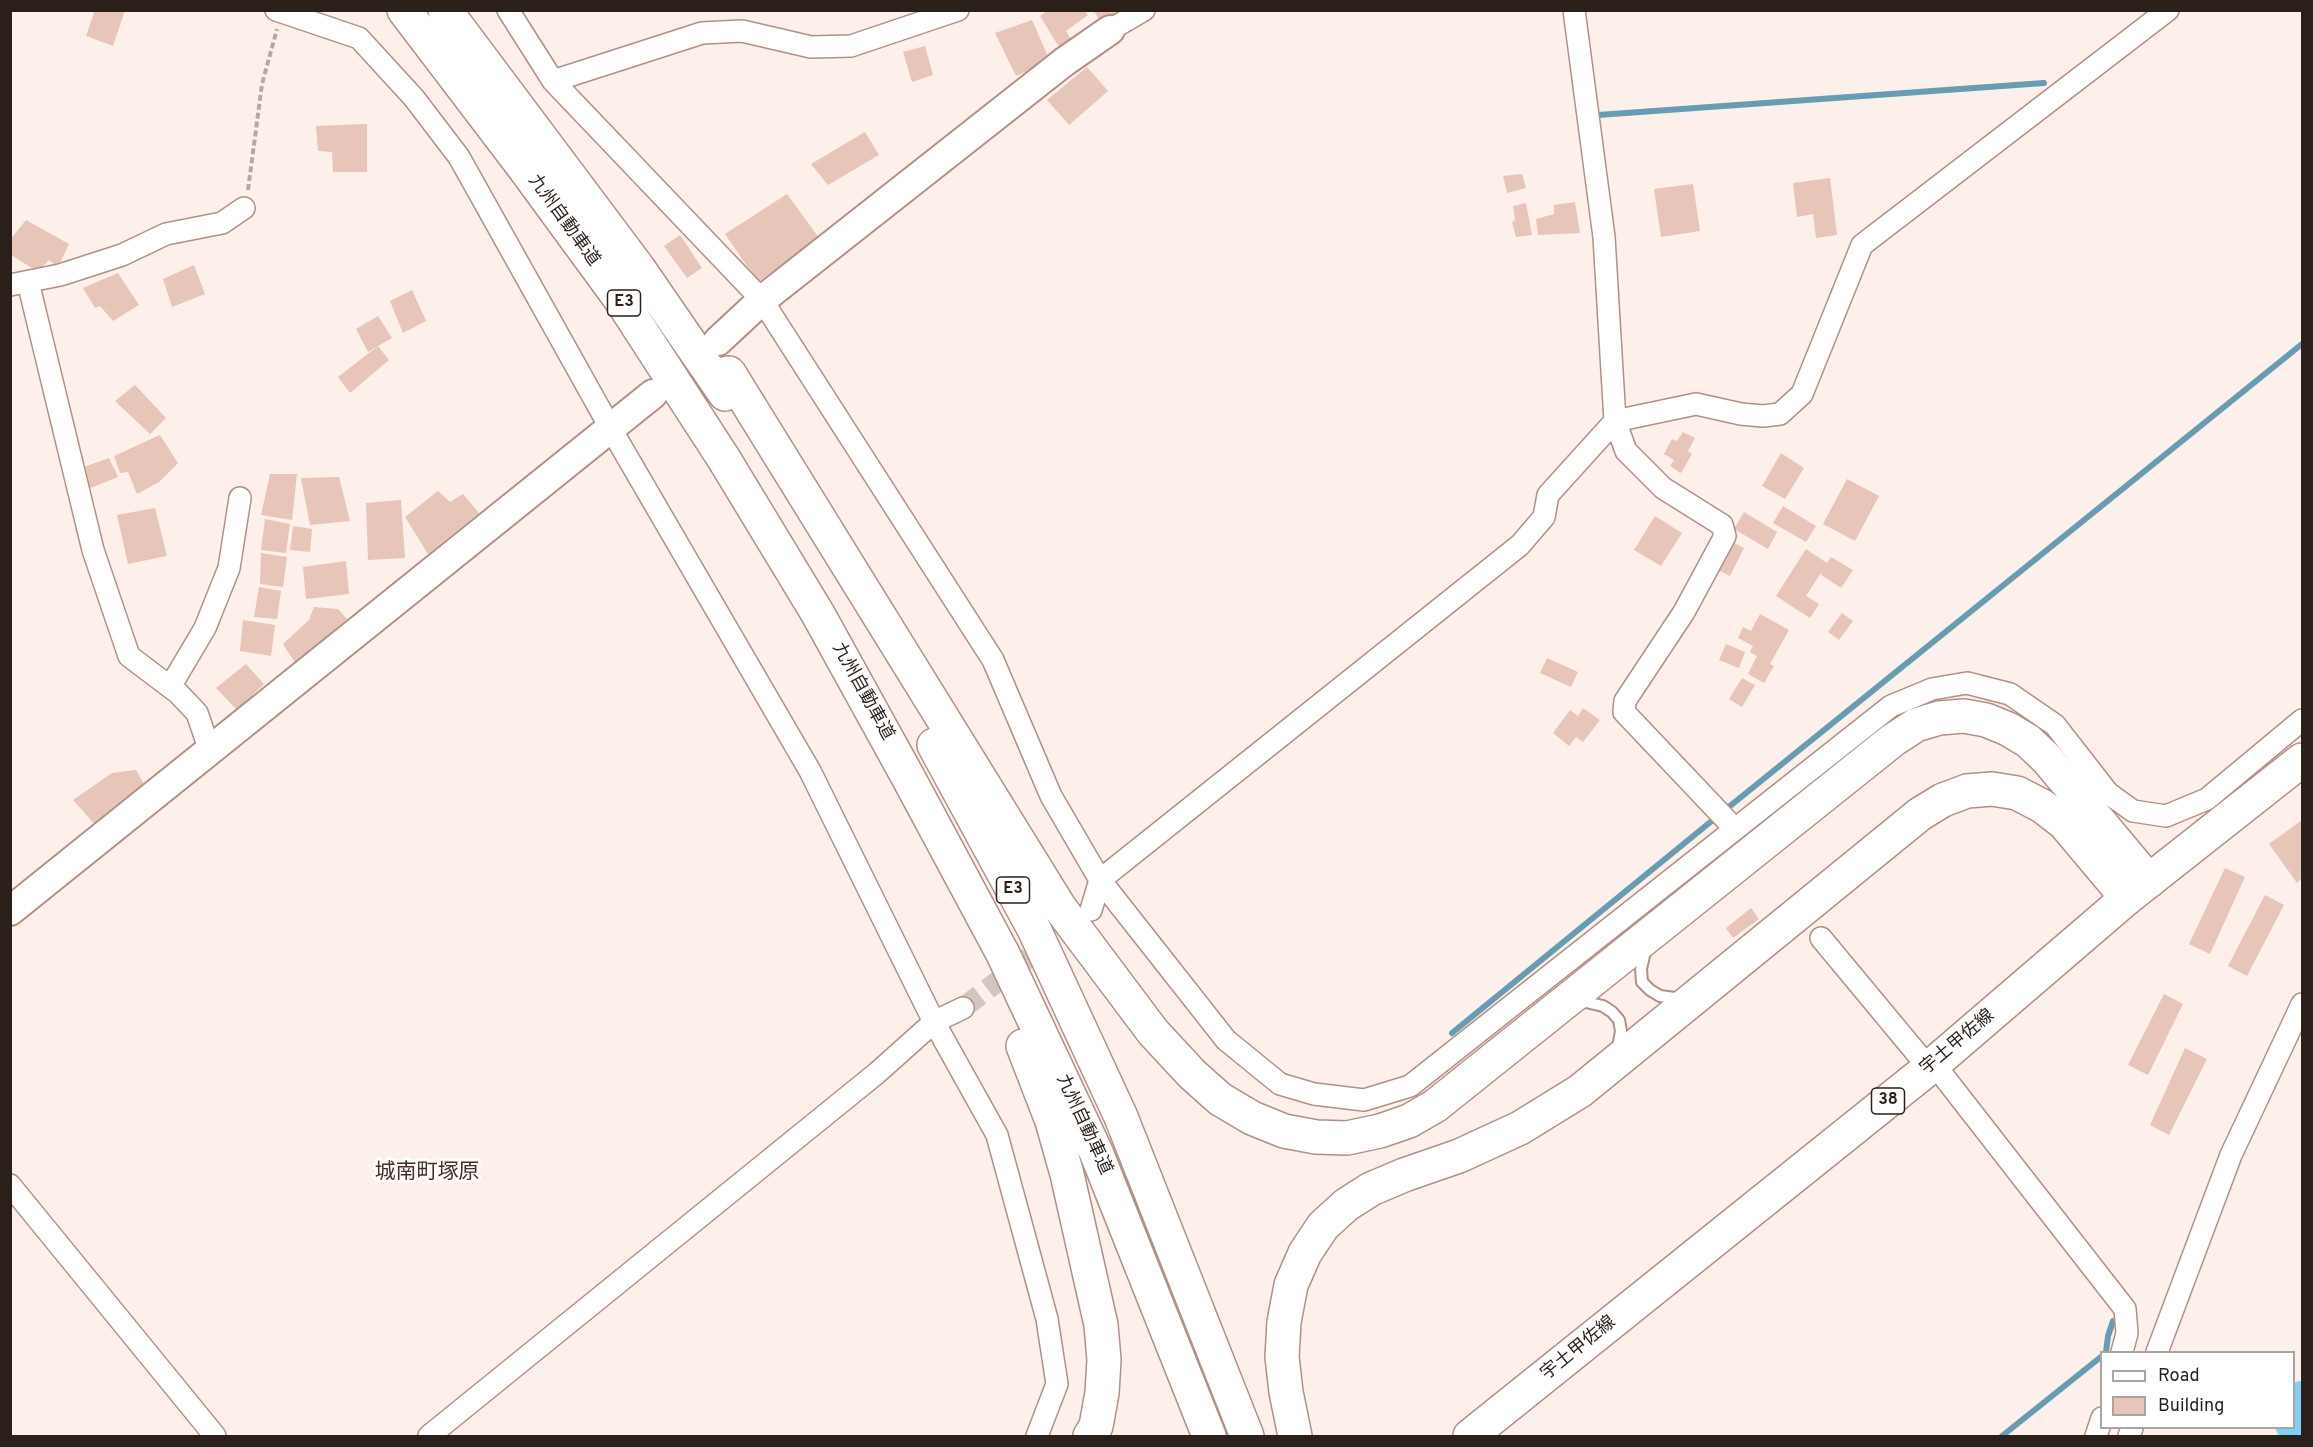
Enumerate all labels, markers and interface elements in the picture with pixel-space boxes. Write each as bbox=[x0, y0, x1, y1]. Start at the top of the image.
street label: 九州自動車道 bbox=[523, 171, 603, 271]
road number: E3 bbox=[608, 290, 640, 316]
street label: 九州自動車道 bbox=[826, 640, 898, 744]
road number: E3 bbox=[996, 877, 1030, 903]
street label: 宇土甲佐線 bbox=[1917, 1006, 1999, 1080]
street label: 九州自動車道 bbox=[1050, 1071, 1116, 1179]
road number: 38 bbox=[1872, 1088, 1904, 1114]
district label: 城南町塚原 bbox=[375, 1161, 479, 1187]
street label: 宇土甲佐線 bbox=[1537, 1312, 1621, 1386]
legend bbox=[2100, 1351, 2295, 1429]
text: Road bbox=[2158, 1365, 2200, 1388]
text: Building bbox=[2158, 1395, 2224, 1418]

